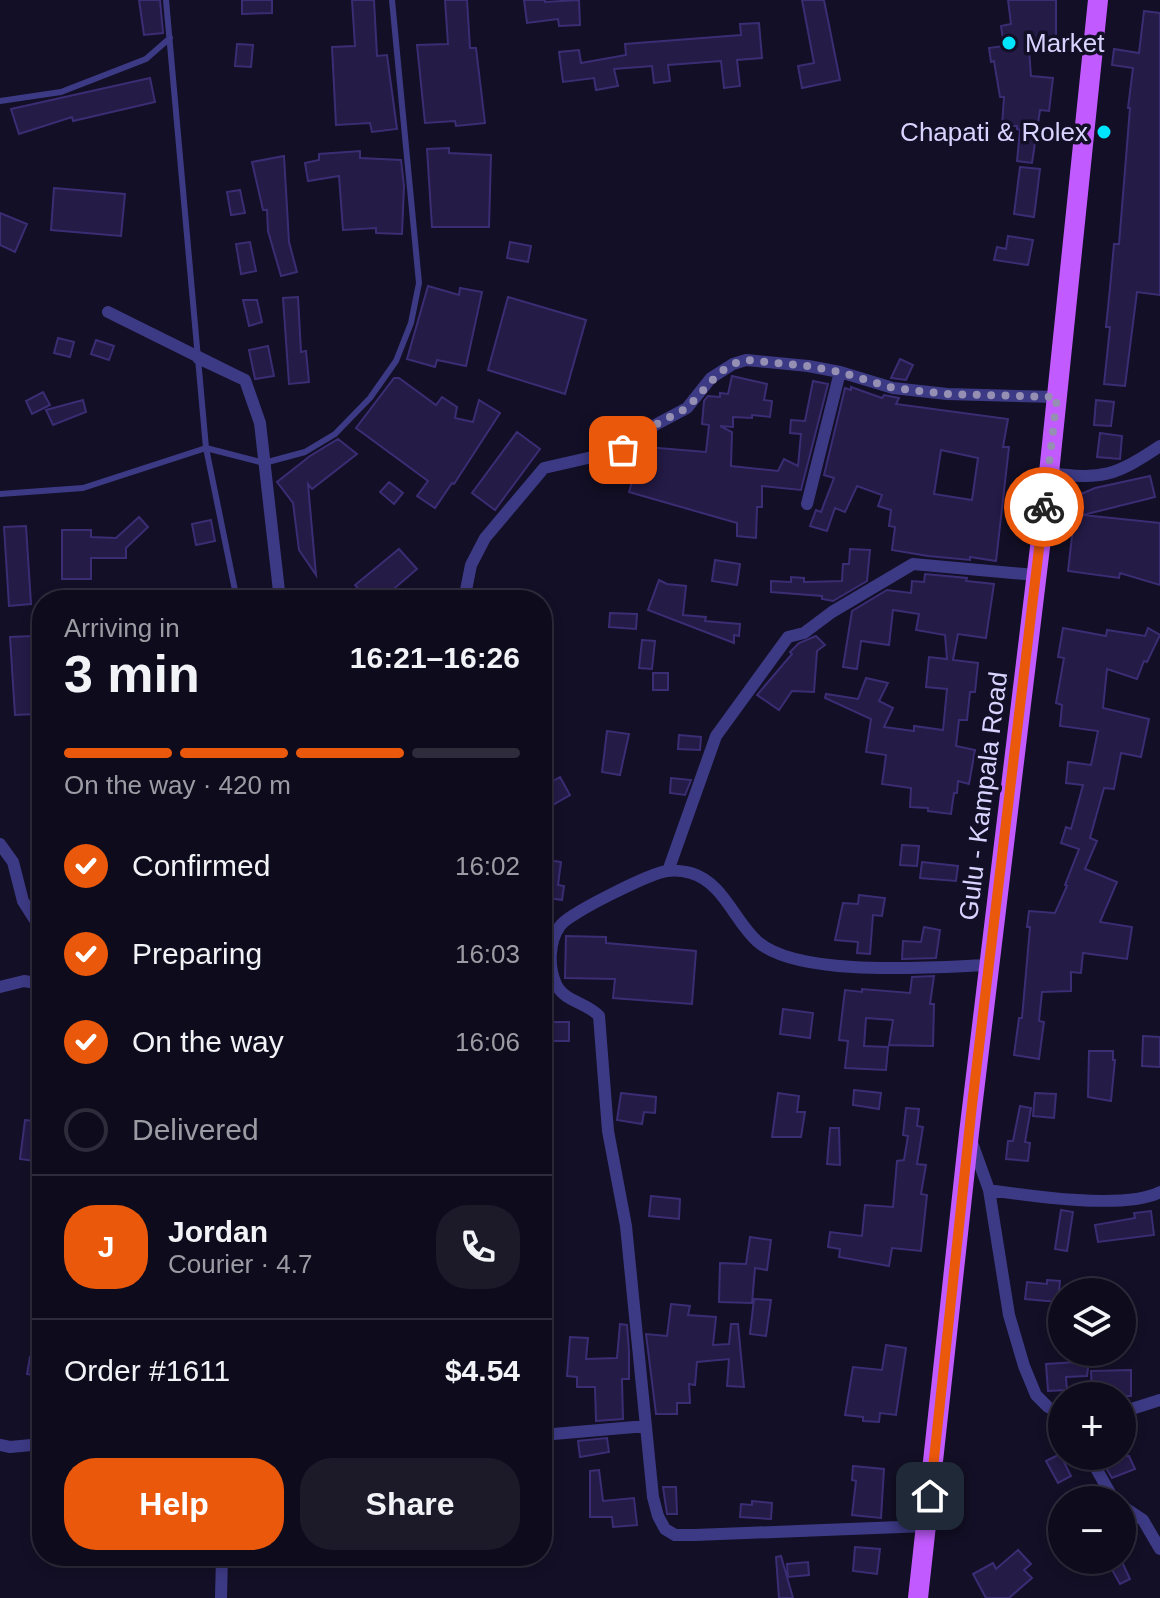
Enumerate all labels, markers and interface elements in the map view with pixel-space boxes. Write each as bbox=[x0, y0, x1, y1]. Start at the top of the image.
place label: Market bbox=[1025, 28, 1105, 58]
marker: Market bbox=[1000, 34, 1018, 52]
place label: Chapati & Rolex bbox=[900, 117, 1088, 147]
marker: Chapati & Rolex bbox=[1095, 123, 1113, 141]
pin bbox=[589, 416, 657, 484]
icon: bag bbox=[601, 428, 645, 472]
courier bbox=[1004, 467, 1084, 547]
icon: bike bbox=[1022, 485, 1066, 529]
text: Arriving in bbox=[64, 613, 180, 643]
text: 16:21–16:26 bbox=[350, 641, 520, 674]
text: 3 min bbox=[64, 645, 200, 703]
street label: Gulu - Kampala Road bbox=[953, 670, 1013, 922]
text: On the way · 420 m bbox=[64, 770, 291, 800]
icon: check bbox=[64, 844, 108, 888]
text: Confirmed bbox=[132, 849, 270, 882]
text: 16:02 bbox=[455, 851, 520, 881]
icon: check bbox=[64, 932, 108, 976]
text: Preparing bbox=[132, 937, 262, 970]
text: 16:03 bbox=[455, 939, 520, 969]
icon: check bbox=[64, 1020, 108, 1064]
text: On the way bbox=[132, 1025, 284, 1058]
text: 16:06 bbox=[455, 1027, 520, 1057]
text: Delivered bbox=[132, 1113, 259, 1146]
button: phone bbox=[436, 1205, 520, 1289]
text: Jordan bbox=[168, 1215, 268, 1248]
text: J bbox=[98, 1230, 114, 1263]
text: Courier · 4.7 bbox=[168, 1249, 313, 1279]
map controls bbox=[1048, 1278, 1136, 1574]
button: layers bbox=[1048, 1278, 1136, 1366]
text: Order #1611 bbox=[64, 1354, 230, 1387]
text: $4.54 bbox=[445, 1354, 520, 1387]
button: + bbox=[1048, 1382, 1136, 1470]
button: Help bbox=[64, 1458, 284, 1550]
button: Share bbox=[300, 1458, 520, 1550]
pin bbox=[896, 1462, 964, 1530]
icon: home bbox=[908, 1474, 952, 1518]
button: − bbox=[1048, 1486, 1136, 1574]

